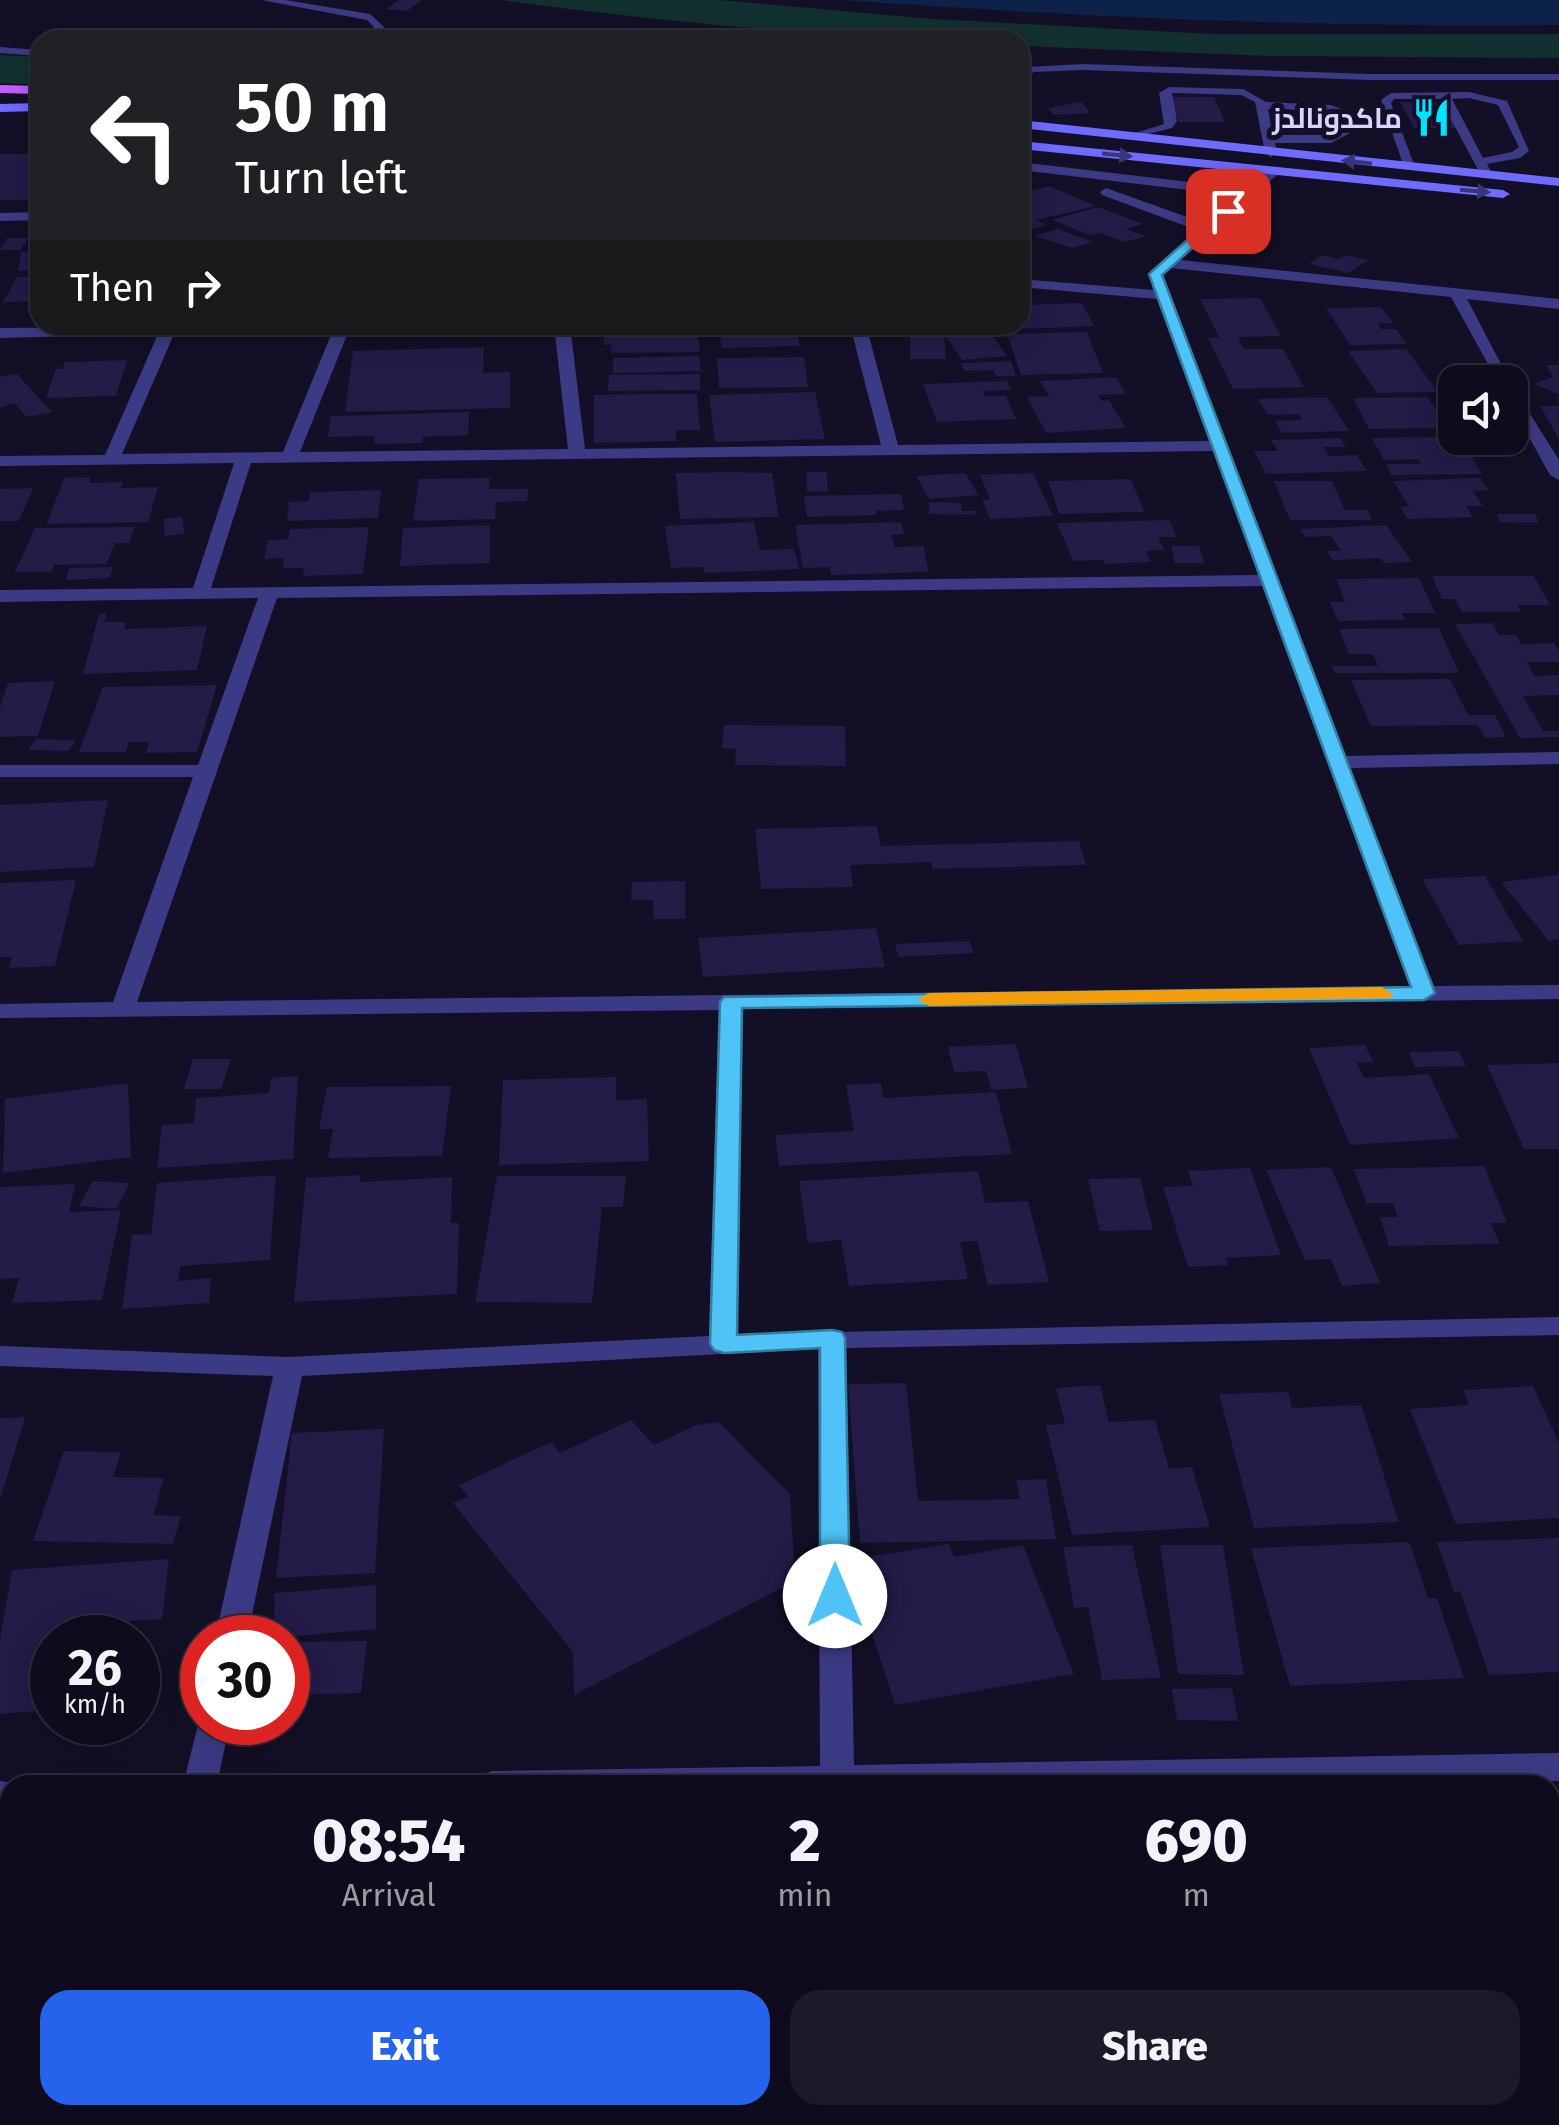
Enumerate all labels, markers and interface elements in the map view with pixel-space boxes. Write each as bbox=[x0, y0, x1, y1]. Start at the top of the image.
text: 50 m bbox=[235, 66, 389, 150]
icon: left bbox=[70, 70, 200, 200]
restaurant icon: ماكدونالدز bbox=[1411, 97, 1453, 139]
place label: ماكدونالدز bbox=[1271, 102, 1402, 135]
one-way arrow bbox=[1102, 147, 1133, 163]
text: Turn left bbox=[235, 151, 407, 205]
one-way arrow bbox=[1341, 154, 1373, 170]
pin bbox=[1186, 169, 1271, 254]
one-way arrow bbox=[1460, 183, 1492, 199]
icon: arrive bbox=[1201, 184, 1256, 239]
icon: right bbox=[175, 260, 230, 315]
text: Then bbox=[70, 265, 155, 311]
map controls bbox=[1438, 365, 1528, 455]
button: sound bbox=[1438, 365, 1528, 455]
position arrow bbox=[783, 1544, 887, 1648]
speed limit sign: 30 bbox=[180, 1615, 310, 1745]
text: 26 bbox=[68, 1638, 122, 1698]
text: km/h bbox=[64, 1690, 126, 1720]
text: 08:54 bbox=[312, 1805, 465, 1877]
text: 2 bbox=[789, 1805, 821, 1877]
text: 690 bbox=[1145, 1805, 1248, 1877]
text: Arrival bbox=[342, 1876, 436, 1914]
text: min bbox=[777, 1876, 833, 1914]
text: m bbox=[1183, 1876, 1210, 1914]
button: Exit bbox=[40, 1990, 770, 2105]
button: Share bbox=[790, 1990, 1520, 2105]

